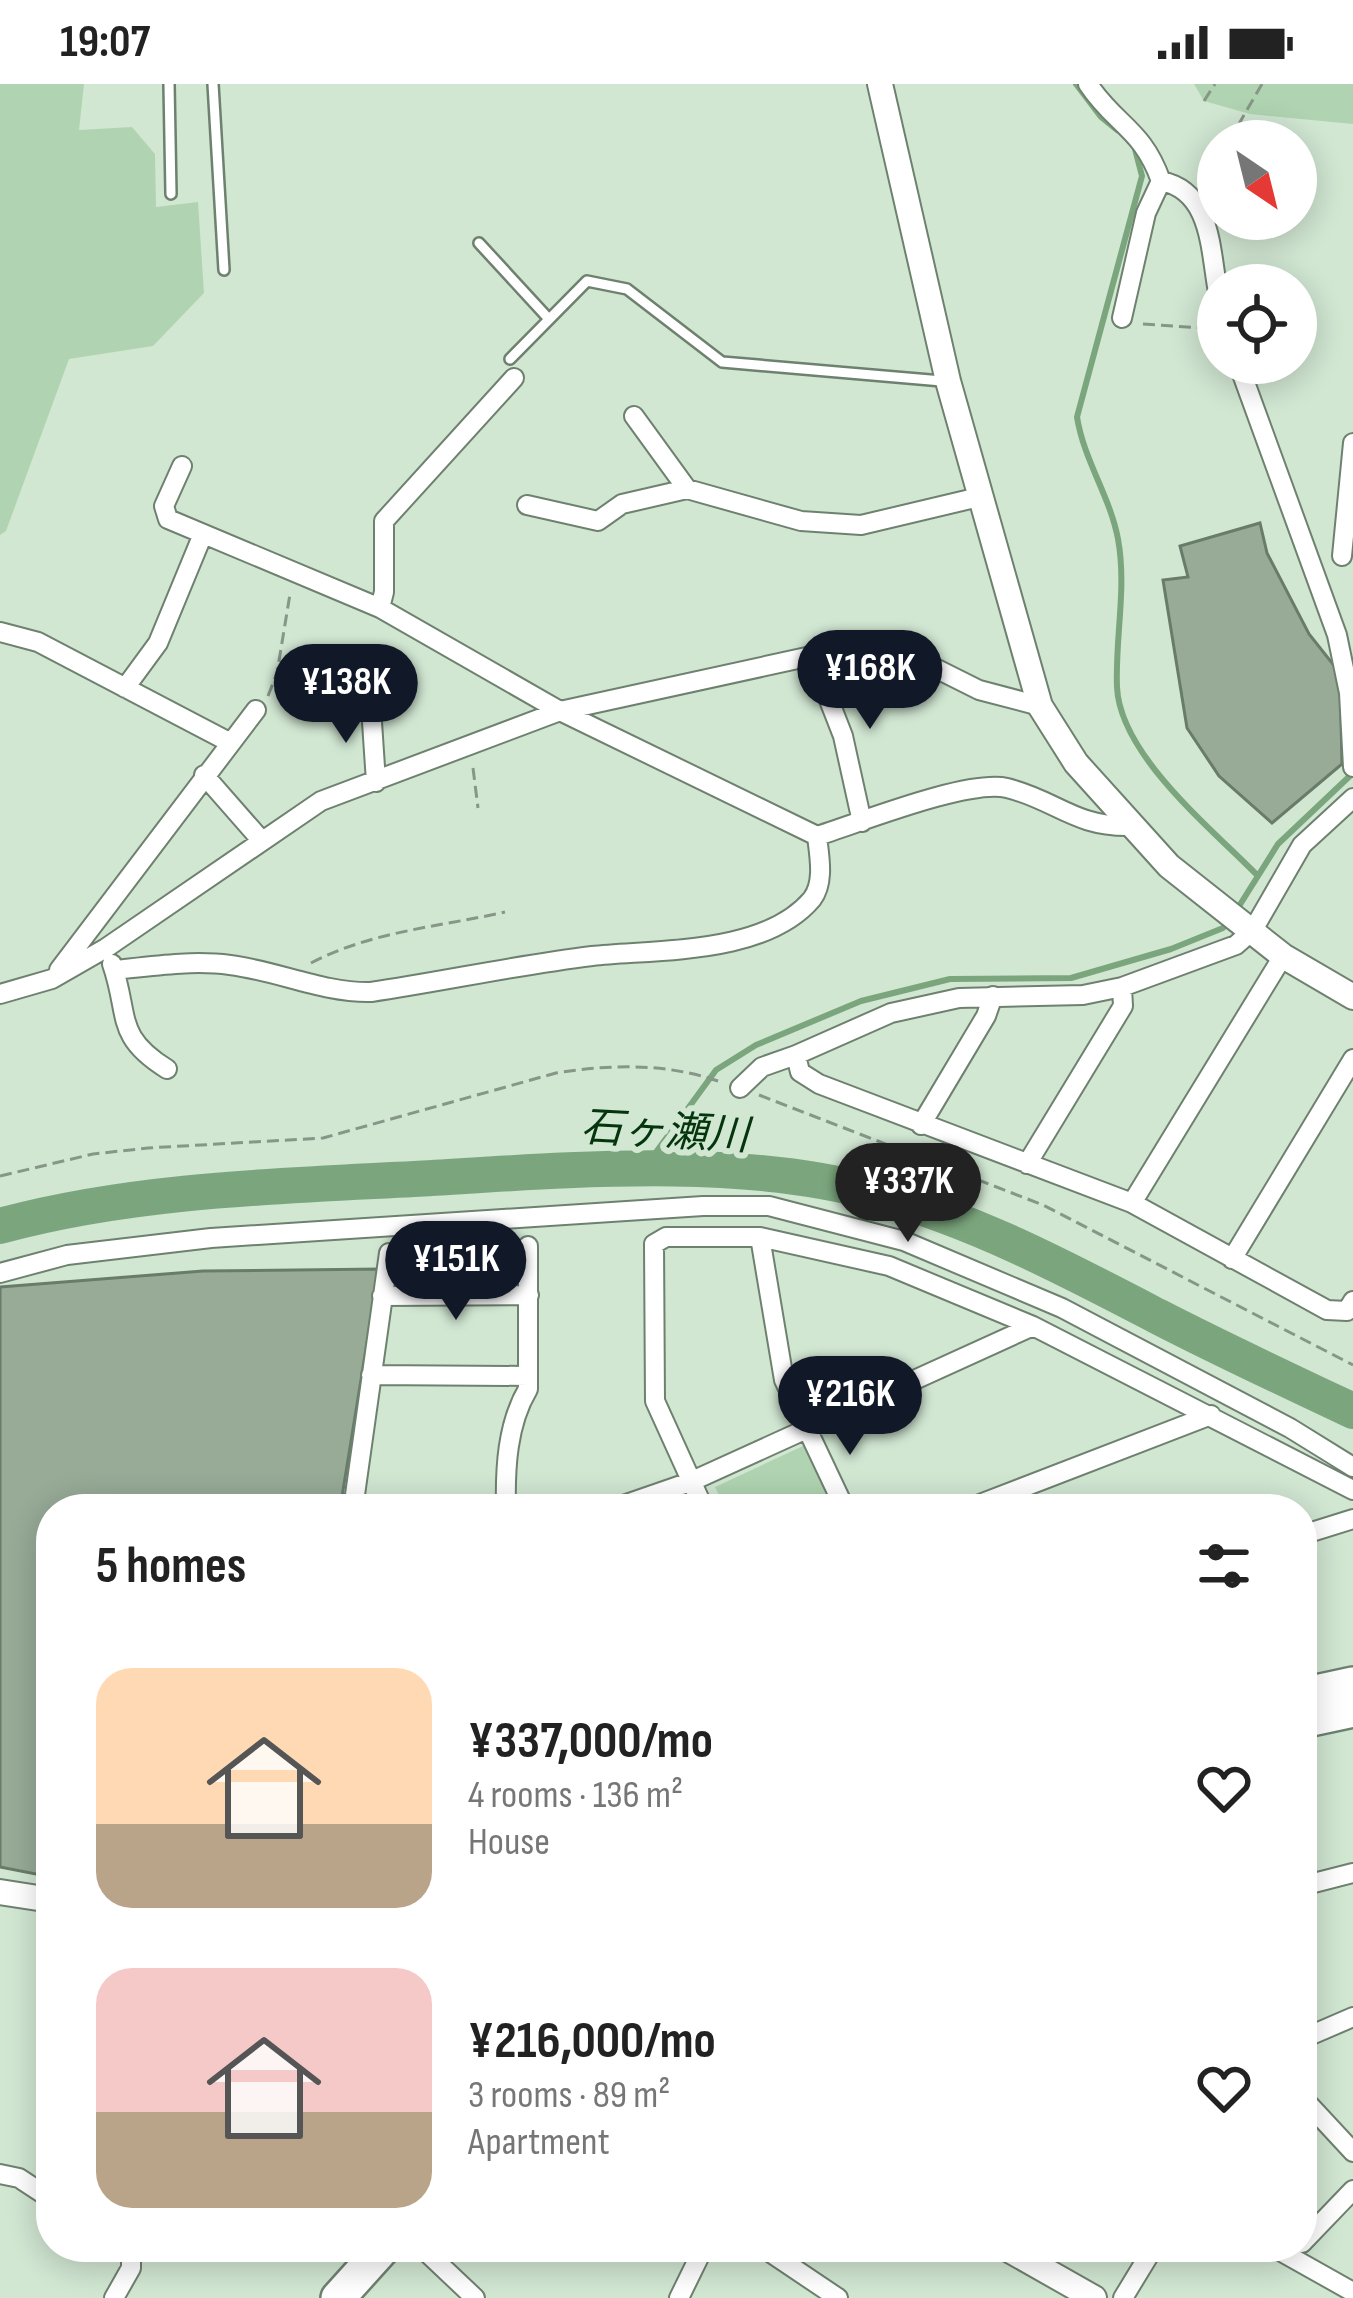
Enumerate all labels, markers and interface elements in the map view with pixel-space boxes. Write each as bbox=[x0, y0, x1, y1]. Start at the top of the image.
text: 19:07 bbox=[60, 15, 150, 70]
north arrow bbox=[1197, 120, 1317, 240]
map controls bbox=[1197, 120, 1317, 384]
button: locate bbox=[1197, 264, 1317, 384]
pin: ¥168K bbox=[786, 630, 954, 732]
pin: ¥138K bbox=[262, 644, 430, 746]
text: ¥168K bbox=[824, 645, 916, 692]
text: ¥138K bbox=[301, 659, 391, 706]
water label: 石ヶ瀬川 bbox=[580, 1103, 754, 1163]
pin: ¥337K bbox=[824, 1143, 992, 1245]
text: ¥337K bbox=[862, 1158, 954, 1205]
pin: ¥151K bbox=[372, 1221, 540, 1323]
text: ¥151K bbox=[412, 1236, 500, 1283]
pin: ¥216K bbox=[766, 1356, 934, 1458]
text: ¥216K bbox=[805, 1371, 895, 1418]
icon: filters bbox=[1191, 1533, 1257, 1599]
text: 5 homes bbox=[96, 1536, 246, 1597]
text: ¥337,000/mo bbox=[468, 1711, 713, 1772]
icon: home bbox=[192, 1716, 336, 1860]
icon: heart bbox=[1191, 1755, 1257, 1821]
text: 4 rooms · 136 m² bbox=[468, 1772, 683, 1819]
text: House bbox=[468, 1819, 550, 1866]
text: ¥216,000/mo bbox=[468, 2011, 716, 2072]
icon: home bbox=[192, 2016, 336, 2160]
icon: heart bbox=[1191, 2055, 1257, 2121]
text: 3 rooms · 89 m² bbox=[468, 2072, 670, 2119]
text: Apartment bbox=[468, 2119, 610, 2166]

